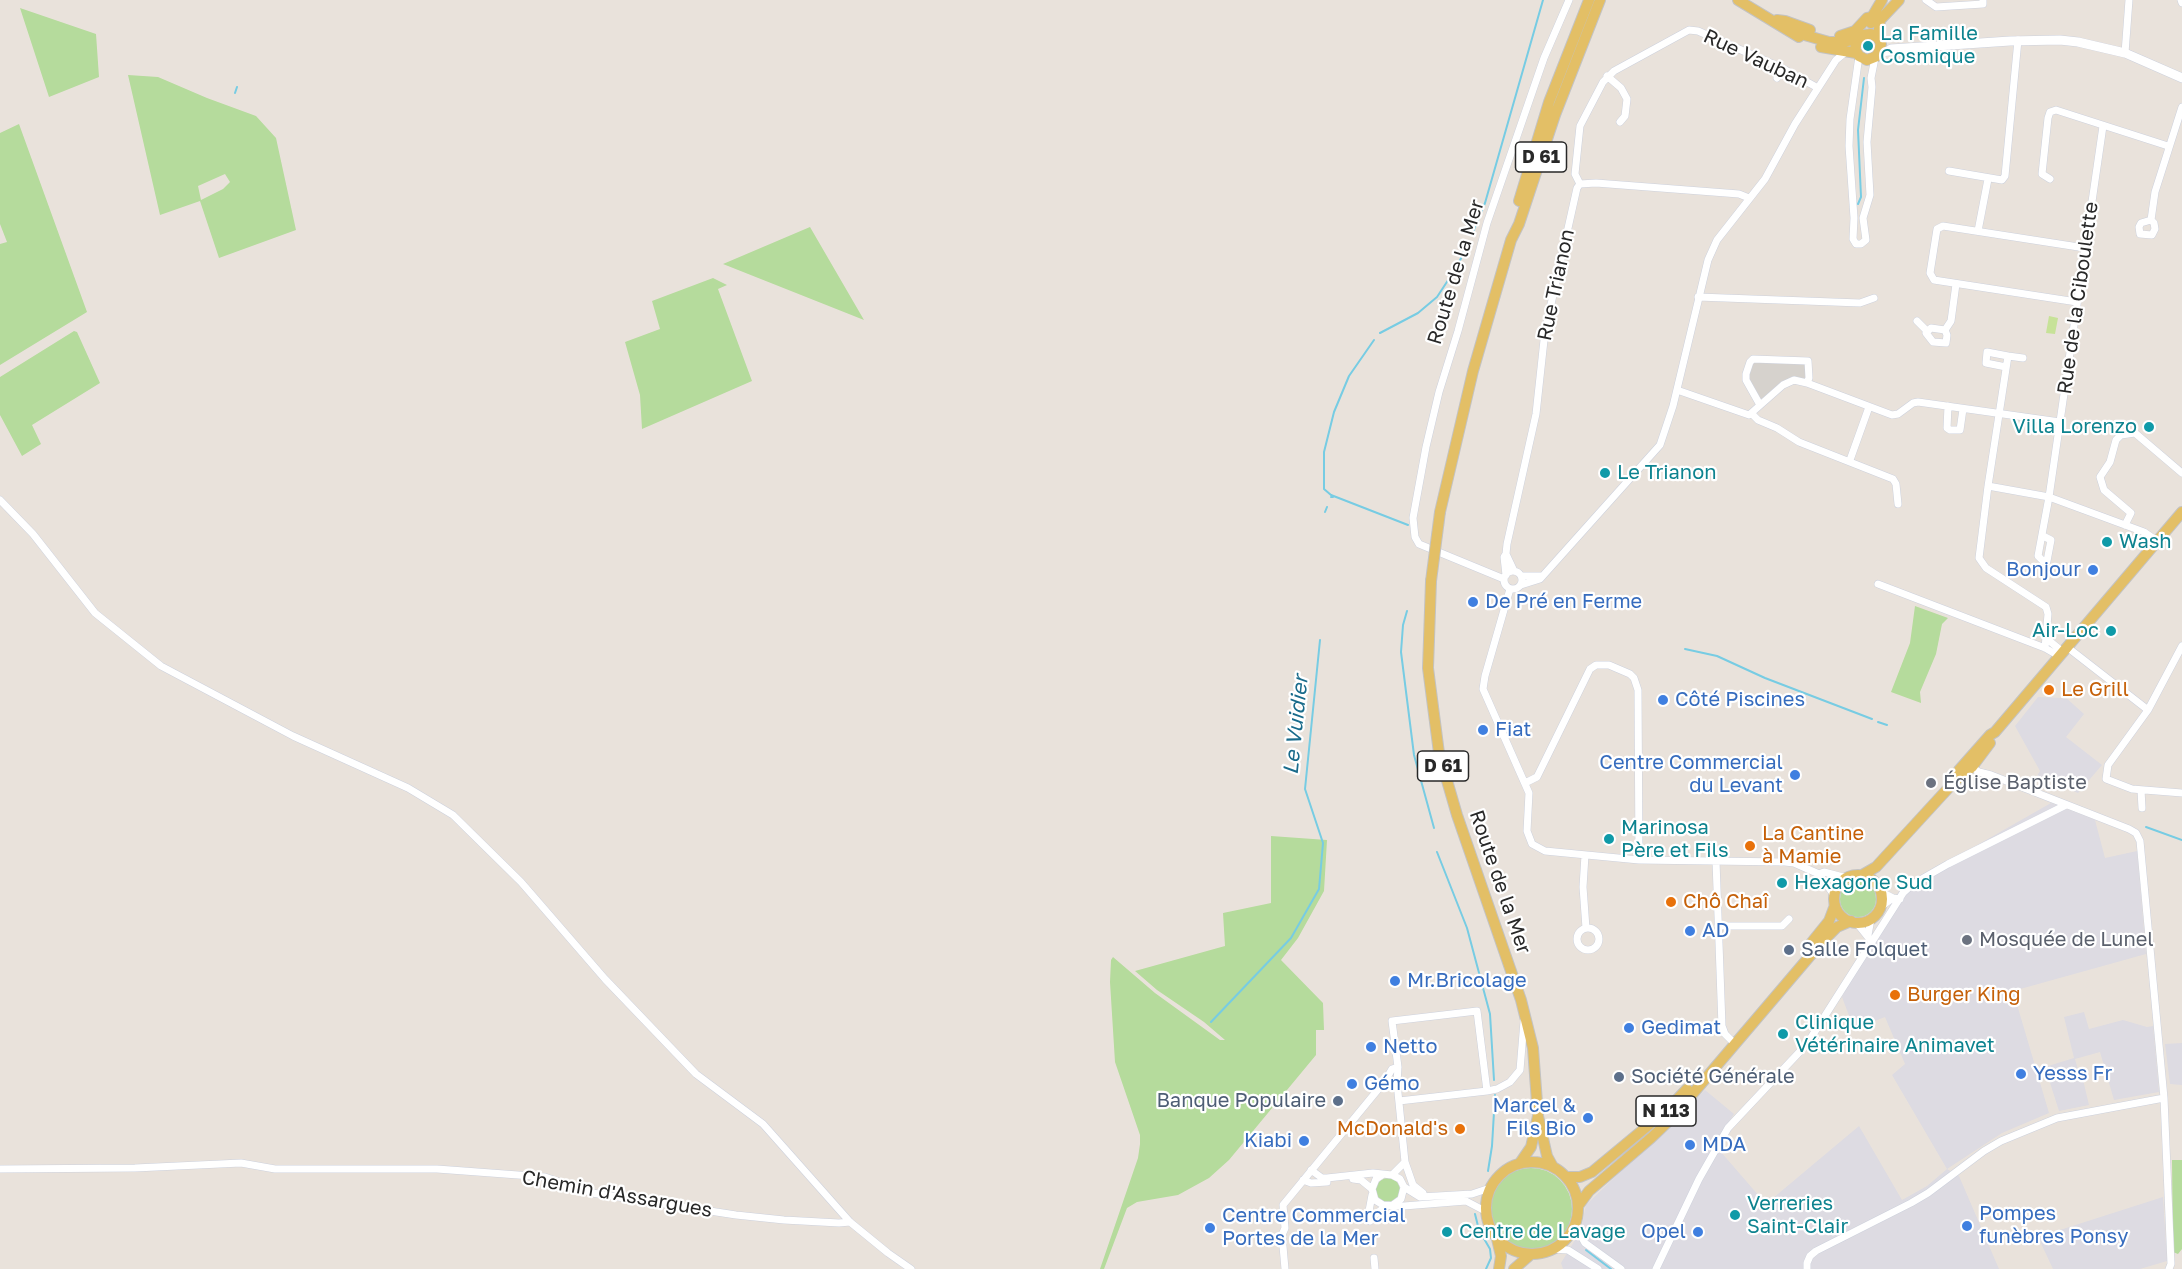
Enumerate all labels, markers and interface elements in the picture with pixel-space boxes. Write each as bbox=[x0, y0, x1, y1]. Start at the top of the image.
place label: La Famille Cosmique bbox=[1880, 22, 1978, 69]
street label: Rue Vauban bbox=[1700, 24, 1812, 94]
marker: La Famille Cosmique bbox=[1861, 39, 1875, 53]
road number: D 61 bbox=[1516, 142, 1566, 172]
street label: Route de la Mer bbox=[1423, 197, 1489, 347]
street label: Rue de la Ciboulette bbox=[2053, 200, 2103, 396]
street label: Rue Trianon bbox=[1532, 227, 1580, 343]
place label: Villa Lorenzo bbox=[2012, 415, 2137, 439]
marker: Villa Lorenzo bbox=[2142, 420, 2156, 434]
place label: Le Trianon bbox=[1617, 461, 1716, 485]
marker: Le Trianon bbox=[1598, 466, 1612, 480]
place label: Wash bbox=[2119, 530, 2172, 554]
marker: Wash bbox=[2100, 535, 2114, 549]
place label: Bonjour bbox=[2006, 558, 2081, 582]
marker: Bonjour bbox=[2086, 563, 2100, 577]
place label: De Pré en Ferme bbox=[1485, 590, 1642, 614]
marker: De Pré en Ferme bbox=[1466, 595, 1480, 609]
place label: Air-Loc bbox=[2032, 619, 2099, 643]
marker: Air-Loc bbox=[2104, 624, 2118, 638]
water label: Le Vuidier bbox=[1278, 674, 1314, 776]
place label: Le Grill bbox=[2061, 678, 2129, 702]
marker: Le Grill bbox=[2042, 683, 2056, 697]
place label: Côté Piscines bbox=[1675, 688, 1805, 712]
marker: Côté Piscines bbox=[1656, 693, 1670, 707]
place label: Fiat bbox=[1495, 718, 1531, 742]
marker: Fiat bbox=[1476, 723, 1490, 737]
road number: D 61 bbox=[1418, 751, 1468, 781]
place label: Centre Commercial du Levant bbox=[1599, 751, 1783, 798]
marker: Centre Commercial du Levant bbox=[1788, 768, 1802, 782]
place label: Église Baptiste bbox=[1943, 771, 2087, 795]
marker: Église Baptiste bbox=[1924, 776, 1938, 790]
street label: Route de la Mer bbox=[1464, 807, 1536, 957]
place label: Marinosa Père et Fils bbox=[1621, 816, 1729, 863]
place label: La Cantine à Mamie bbox=[1762, 822, 1864, 869]
marker: Marinosa Père et Fils bbox=[1602, 832, 1616, 846]
marker: La Cantine à Mamie bbox=[1743, 839, 1757, 853]
place label: Hexagone Sud bbox=[1794, 871, 1933, 895]
marker: Hexagone Sud bbox=[1775, 876, 1789, 890]
place label: Chô Chaî bbox=[1683, 890, 1768, 914]
marker: Chô Chaî bbox=[1664, 895, 1678, 909]
place label: AD bbox=[1702, 919, 1729, 943]
marker: AD bbox=[1683, 924, 1697, 938]
place label: Mosquée de Lunel bbox=[1979, 928, 2154, 952]
marker: Mosquée de Lunel bbox=[1960, 933, 1974, 947]
place label: Salle Folquet bbox=[1801, 938, 1928, 962]
marker: Salle Folquet bbox=[1782, 943, 1796, 957]
place label: Mr.Bricolage bbox=[1407, 969, 1527, 993]
marker: Mr.Bricolage bbox=[1388, 974, 1402, 988]
place label: Burger King bbox=[1907, 983, 2021, 1007]
marker: Burger King bbox=[1888, 988, 1902, 1002]
place label: Clinique Vétérinaire Animavet bbox=[1795, 1011, 1995, 1058]
place label: Gedimat bbox=[1641, 1016, 1721, 1040]
marker: Gedimat bbox=[1622, 1021, 1636, 1035]
marker: Clinique Vétérinaire Animavet bbox=[1776, 1027, 1790, 1041]
place label: Netto bbox=[1383, 1035, 1438, 1059]
marker: Netto bbox=[1364, 1040, 1378, 1054]
place label: Yesss Fr bbox=[2033, 1062, 2112, 1086]
place label: Société Générale bbox=[1631, 1065, 1795, 1089]
marker: Yesss Fr bbox=[2014, 1067, 2028, 1081]
marker: Société Générale bbox=[1612, 1070, 1626, 1084]
place label: Gémo bbox=[1364, 1072, 1419, 1096]
marker: Gémo bbox=[1345, 1077, 1359, 1091]
place label: Banque Populaire bbox=[1156, 1089, 1326, 1113]
marker: Banque Populaire bbox=[1331, 1094, 1345, 1108]
place label: Marcel & Fils Bio bbox=[1493, 1094, 1576, 1141]
road number: N 113 bbox=[1636, 1096, 1696, 1126]
marker: Marcel & Fils Bio bbox=[1581, 1111, 1595, 1125]
place label: McDonald's bbox=[1337, 1117, 1448, 1141]
marker: McDonald's bbox=[1453, 1122, 1467, 1136]
place label: Kiabi bbox=[1244, 1129, 1292, 1153]
place label: MDA bbox=[1702, 1133, 1746, 1157]
marker: Kiabi bbox=[1297, 1134, 1311, 1148]
marker: MDA bbox=[1683, 1138, 1697, 1152]
street label: Chemin d'Assargues bbox=[520, 1165, 714, 1223]
place label: Verreries Saint-Clair bbox=[1747, 1192, 1848, 1239]
place label: Pompes funèbres Ponsy bbox=[1979, 1202, 2128, 1249]
place label: Centre Commercial Portes de la Mer bbox=[1222, 1204, 1406, 1251]
marker: Verreries Saint-Clair bbox=[1728, 1208, 1742, 1222]
marker: Pompes funèbres Ponsy bbox=[1960, 1219, 1974, 1233]
place label: Centre de Lavage bbox=[1459, 1220, 1626, 1244]
place label: Opel bbox=[1641, 1220, 1686, 1244]
marker: Centre Commercial Portes de la Mer bbox=[1203, 1221, 1217, 1235]
marker: Centre de Lavage bbox=[1440, 1225, 1454, 1239]
marker: Opel bbox=[1691, 1225, 1705, 1239]

